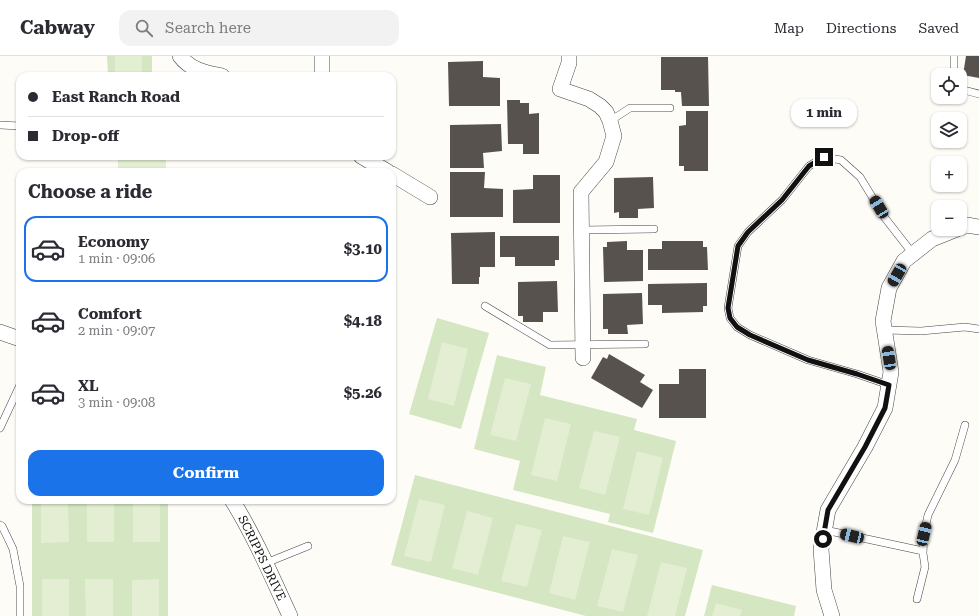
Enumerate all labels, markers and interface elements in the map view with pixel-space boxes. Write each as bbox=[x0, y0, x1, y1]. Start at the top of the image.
search box bbox=[119, 10, 399, 46]
text: Cabway bbox=[20, 16, 95, 39]
icon: search bbox=[133, 17, 155, 39]
text: Search here bbox=[165, 19, 251, 37]
text: Map bbox=[774, 20, 804, 36]
text: Directions bbox=[826, 20, 896, 36]
text: Saved bbox=[918, 20, 959, 36]
map controls bbox=[931, 68, 967, 236]
button: locate bbox=[931, 68, 967, 104]
text: East Ranch Road bbox=[52, 88, 180, 106]
callout: 1 min bbox=[791, 99, 857, 127]
text: 1 min bbox=[806, 105, 842, 120]
button: layers bbox=[931, 112, 967, 148]
text: Drop-off bbox=[52, 127, 119, 145]
route end bbox=[815, 148, 833, 166]
button: + bbox=[931, 156, 967, 192]
text: Choose a ride bbox=[28, 181, 152, 202]
car bbox=[868, 194, 890, 220]
button: − bbox=[931, 200, 967, 236]
icon: car bbox=[30, 231, 66, 267]
text: Economy bbox=[78, 233, 149, 251]
text: $3.10 bbox=[344, 240, 382, 258]
text: 1 min · 09:06 bbox=[78, 251, 155, 266]
car bbox=[886, 262, 908, 288]
icon: car bbox=[30, 303, 66, 339]
text: Comfort bbox=[78, 305, 142, 323]
text: $4.18 bbox=[344, 312, 382, 330]
text: 2 min · 09:07 bbox=[78, 323, 155, 338]
car bbox=[881, 345, 897, 371]
icon: car bbox=[30, 375, 66, 411]
text: XL bbox=[78, 377, 99, 395]
text: $5.26 bbox=[344, 384, 382, 402]
text: 3 min · 09:08 bbox=[78, 395, 155, 410]
button: Confirm bbox=[28, 450, 384, 496]
street label: SCRIPPS DRIVE bbox=[235, 513, 289, 603]
car bbox=[915, 521, 933, 547]
car bbox=[839, 527, 865, 545]
route start bbox=[814, 530, 832, 548]

